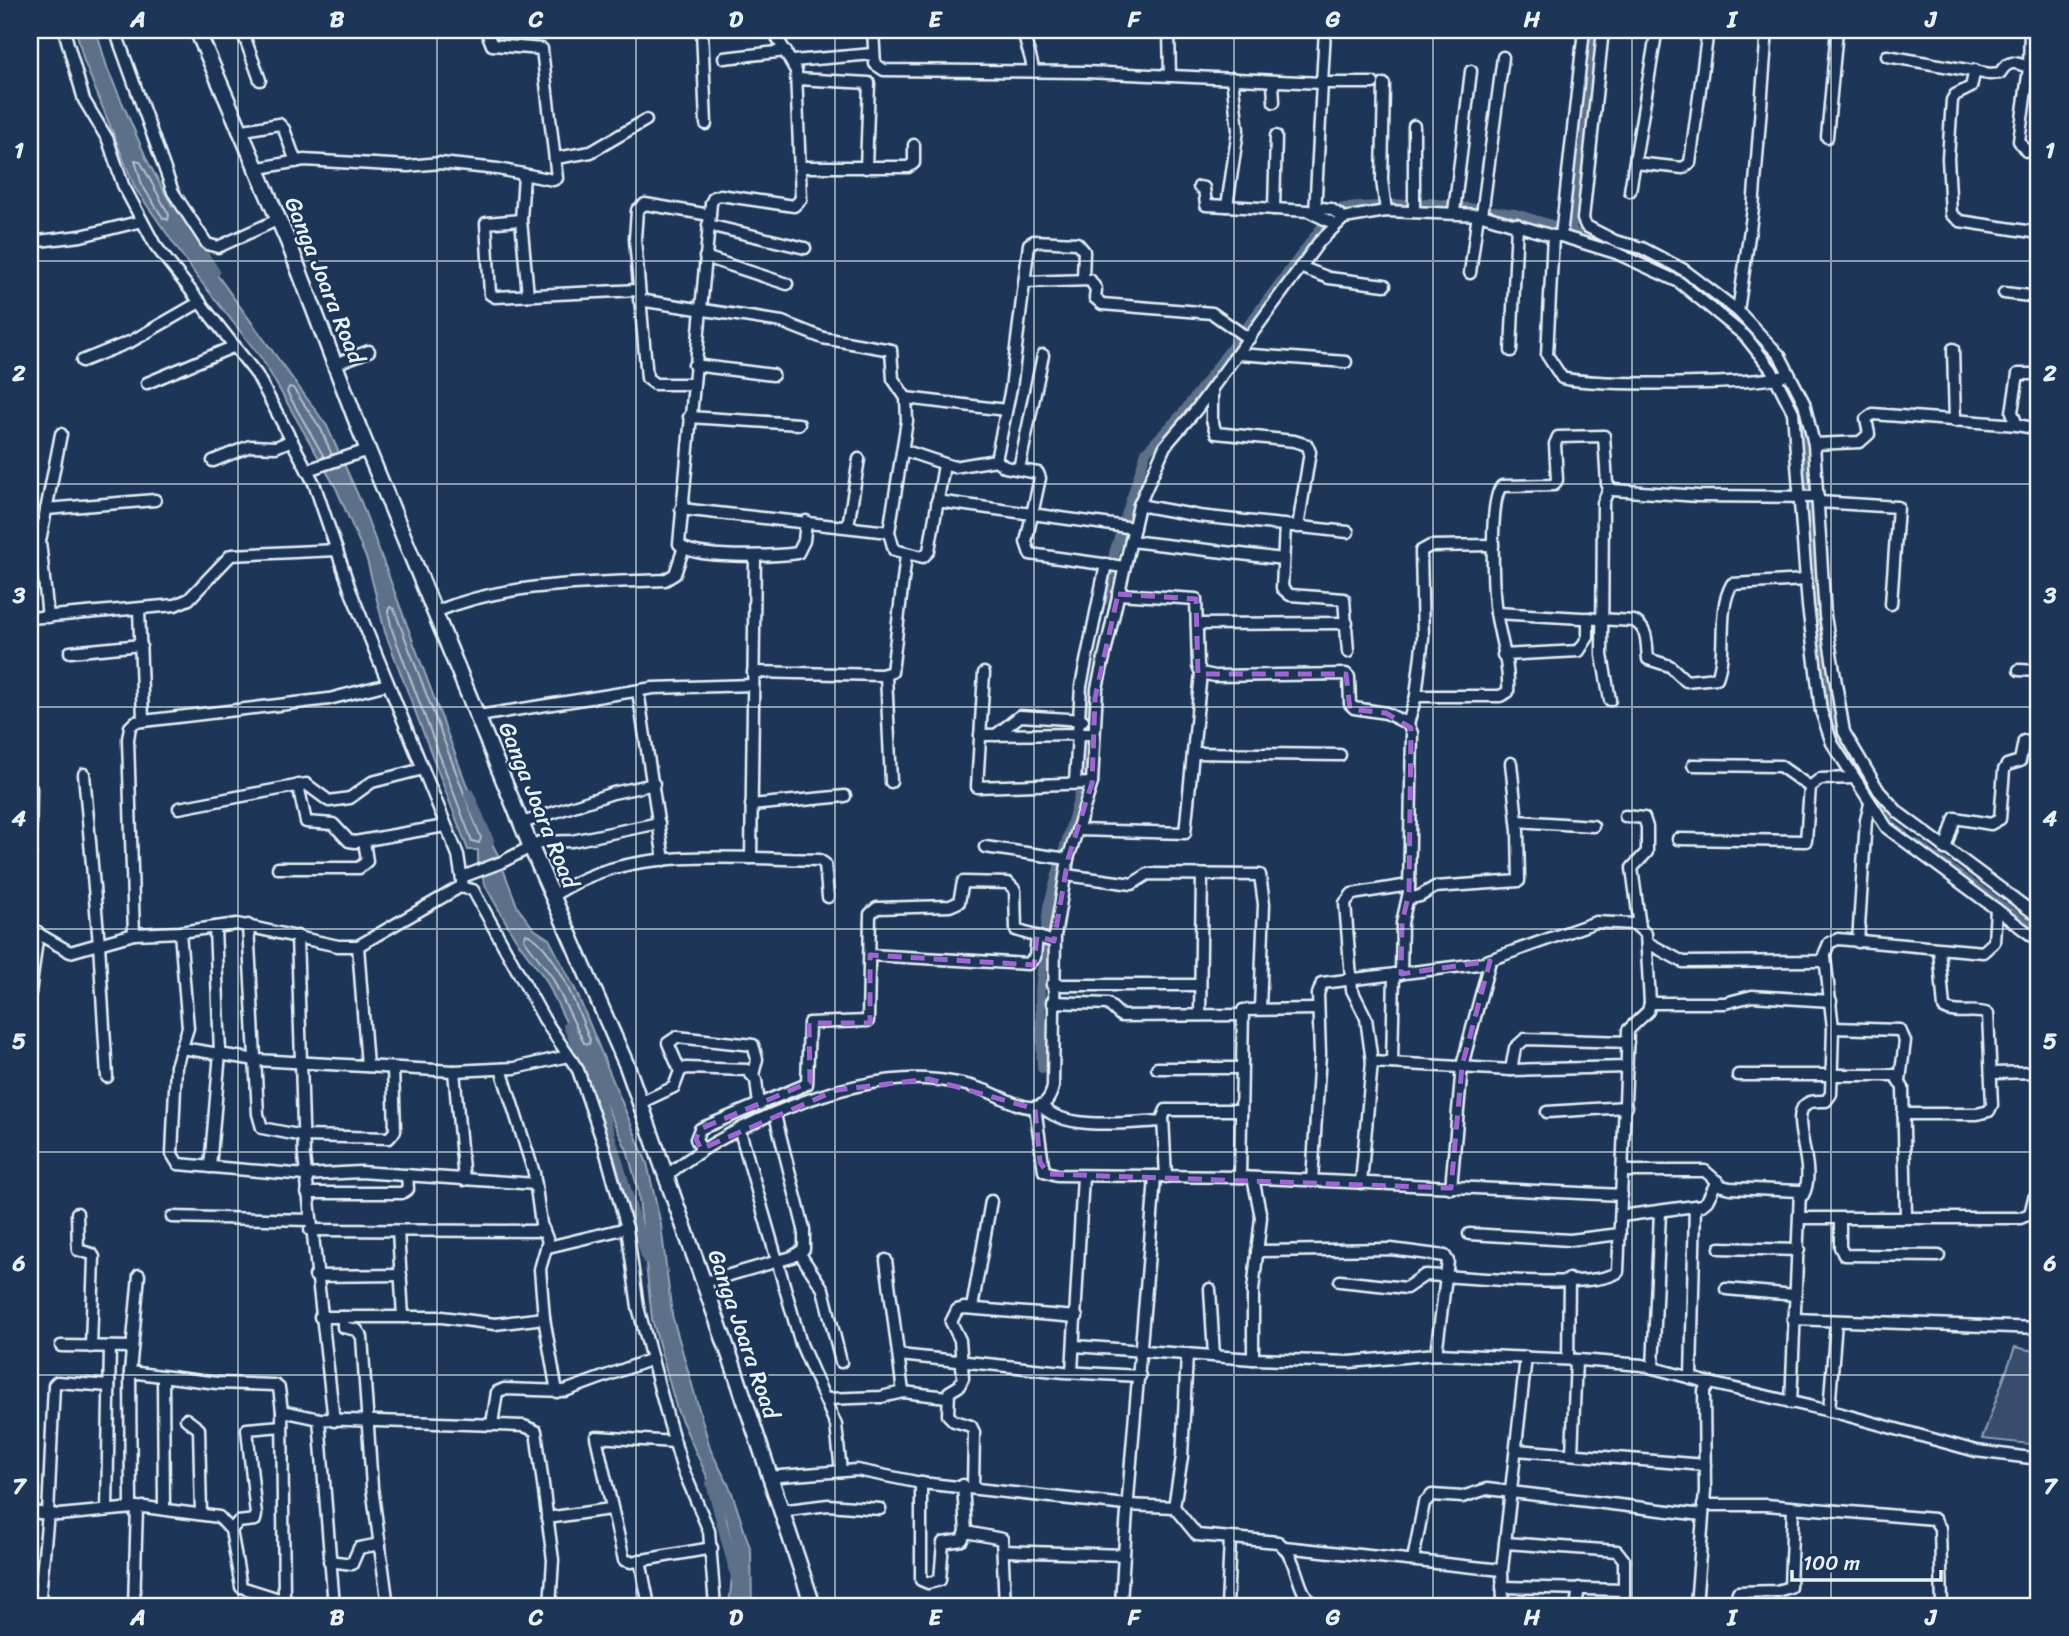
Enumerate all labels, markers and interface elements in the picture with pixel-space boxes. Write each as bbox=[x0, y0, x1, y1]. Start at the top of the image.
text: A bbox=[129, 0, 146, 40]
text: B bbox=[330, 0, 345, 40]
text: C bbox=[528, 0, 544, 40]
text: D bbox=[729, 0, 744, 40]
text: E bbox=[929, 0, 944, 40]
text: F bbox=[1127, 0, 1142, 40]
text: G bbox=[1325, 0, 1341, 40]
text: H bbox=[1523, 0, 1541, 40]
text: I bbox=[1726, 0, 1738, 40]
text: J bbox=[1924, 0, 1938, 40]
text: 1 bbox=[14, 130, 24, 171]
text: 1 bbox=[2045, 130, 2055, 171]
street label: Ganga Joara Road bbox=[272, 191, 377, 372]
text: 2 bbox=[11, 353, 26, 394]
text: 2 bbox=[2042, 353, 2057, 394]
text: 3 bbox=[12, 575, 26, 616]
text: 3 bbox=[2043, 575, 2057, 616]
street label: Ganga Joara Road bbox=[486, 716, 591, 897]
text: 4 bbox=[11, 798, 27, 839]
text: 4 bbox=[2042, 798, 2058, 839]
text: 5 bbox=[12, 1021, 26, 1062]
text: 5 bbox=[2043, 1021, 2057, 1062]
text: 6 bbox=[11, 1243, 26, 1284]
text: 6 bbox=[2042, 1243, 2057, 1284]
street label: Ganga Joara Road bbox=[695, 1244, 792, 1426]
text: 7 bbox=[12, 1466, 27, 1507]
text: 7 bbox=[2043, 1466, 2058, 1507]
scale bar bbox=[1792, 1538, 1941, 1582]
text: 100 m bbox=[1803, 1544, 1860, 1582]
text: A bbox=[129, 1597, 146, 1636]
text: B bbox=[330, 1597, 345, 1636]
text: C bbox=[528, 1597, 544, 1636]
text: D bbox=[729, 1597, 744, 1636]
text: E bbox=[929, 1597, 944, 1636]
text: F bbox=[1127, 1597, 1142, 1636]
text: G bbox=[1325, 1597, 1341, 1636]
text: H bbox=[1523, 1597, 1541, 1636]
text: I bbox=[1726, 1597, 1738, 1636]
text: J bbox=[1924, 1597, 1938, 1636]

